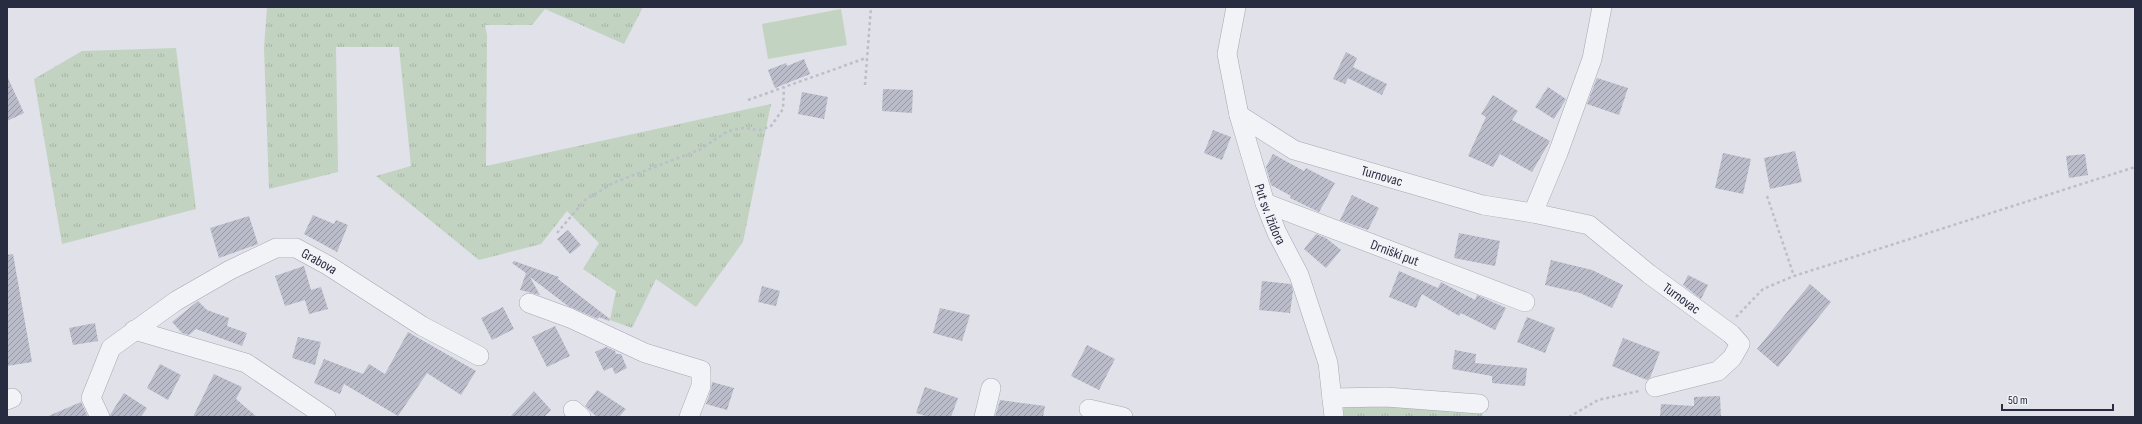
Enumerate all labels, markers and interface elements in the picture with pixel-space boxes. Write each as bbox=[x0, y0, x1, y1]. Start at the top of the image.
street label: Turnovac bbox=[1359, 162, 1405, 190]
street label: Put sv. Ižidora bbox=[1251, 182, 1290, 248]
street label: Drniški put bbox=[1368, 235, 1422, 269]
street label: Grabova bbox=[299, 244, 341, 278]
street label: Turnovac bbox=[1660, 279, 1704, 317]
scale bar bbox=[2002, 386, 2113, 412]
text: 50 m bbox=[2008, 393, 2028, 408]

